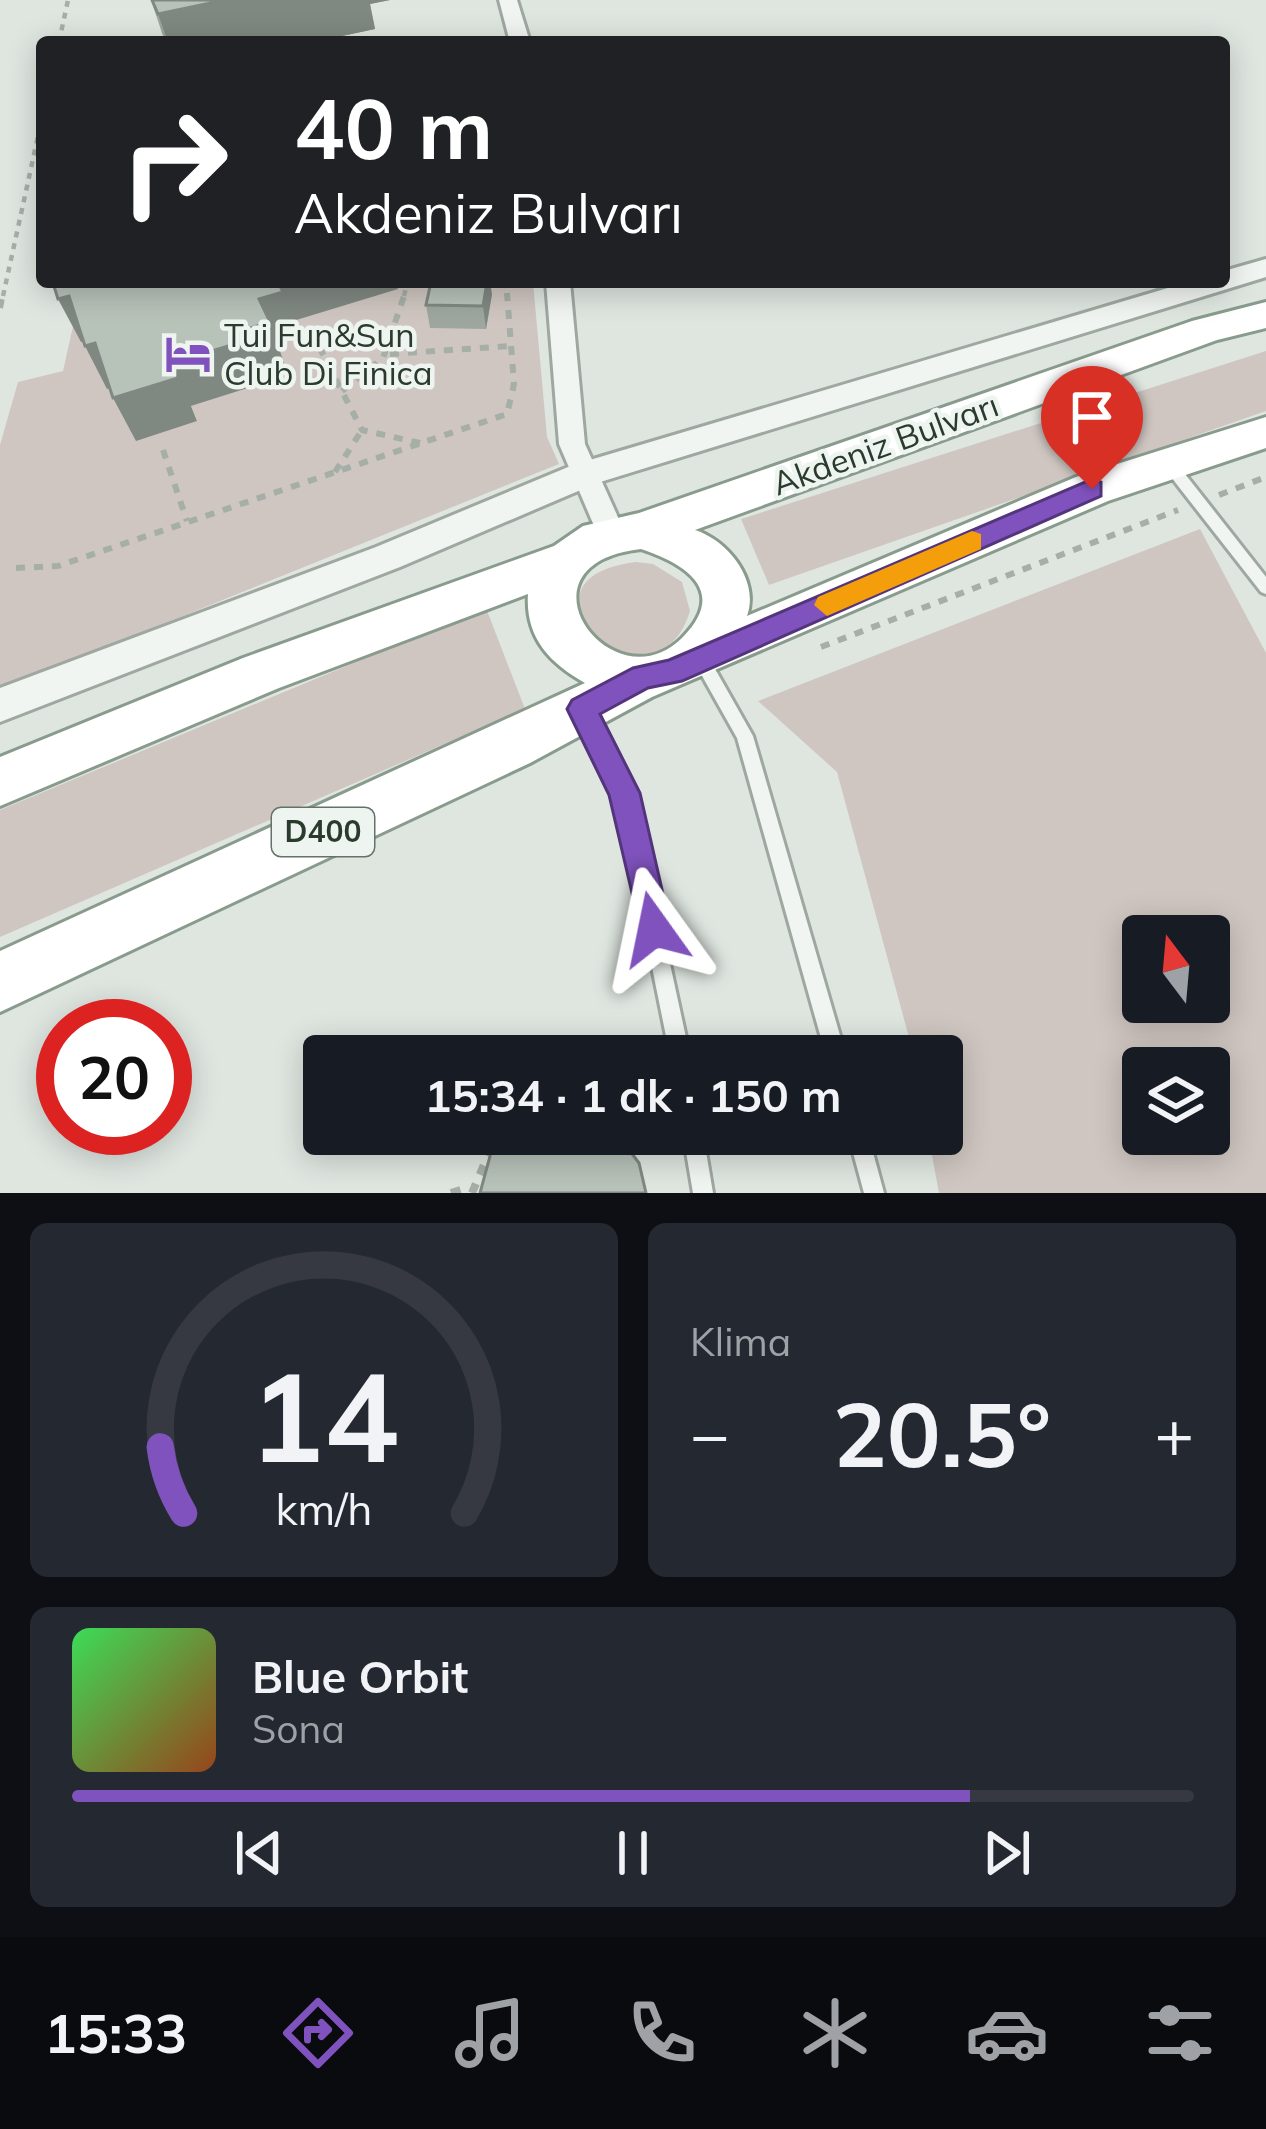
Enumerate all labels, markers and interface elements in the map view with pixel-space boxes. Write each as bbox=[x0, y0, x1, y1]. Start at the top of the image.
text: 40 m bbox=[294, 75, 493, 180]
icon: right bbox=[96, 84, 252, 240]
text: Akdeniz Bulvarı bbox=[294, 179, 683, 247]
place label: Tui Fun&Sun Club Di Finica bbox=[224, 314, 433, 393]
hotel icon: Tui Fun&Sun Club Di Finica bbox=[163, 329, 213, 379]
pin bbox=[1041, 366, 1143, 489]
street label: Akdeniz Bulvarı bbox=[766, 384, 1004, 503]
icon: arrive bbox=[1059, 384, 1125, 450]
road number: D400 bbox=[272, 808, 374, 856]
position arrow bbox=[591, 866, 717, 992]
north arrow bbox=[1122, 915, 1230, 1023]
map controls bbox=[1122, 915, 1230, 1155]
speed limit sign: 20 bbox=[36, 999, 192, 1155]
button: layers bbox=[1122, 1047, 1230, 1155]
text: 15:34 · 1 dk · 150 m bbox=[425, 1067, 841, 1123]
text: Klima bbox=[690, 1317, 791, 1366]
text: 14 bbox=[249, 1337, 399, 1493]
text: 20.5° bbox=[833, 1377, 1051, 1490]
text: − bbox=[690, 1392, 730, 1475]
text: + bbox=[1154, 1392, 1194, 1475]
text: km/h bbox=[275, 1482, 373, 1536]
text: Blue Orbit bbox=[252, 1648, 468, 1704]
text: Sona bbox=[252, 1704, 345, 1753]
icon: previous bbox=[226, 1820, 292, 1886]
icon: pause bbox=[600, 1820, 666, 1886]
icon: next bbox=[974, 1820, 1040, 1886]
icon: directions bbox=[276, 1991, 360, 2075]
icon: music bbox=[448, 1991, 532, 2075]
icon: phone bbox=[620, 1991, 704, 2075]
icon: climate bbox=[793, 1991, 877, 2075]
icon: car bbox=[965, 1991, 1049, 2075]
icon: filters bbox=[1138, 1991, 1222, 2075]
text: 15:33 bbox=[44, 1999, 187, 2067]

